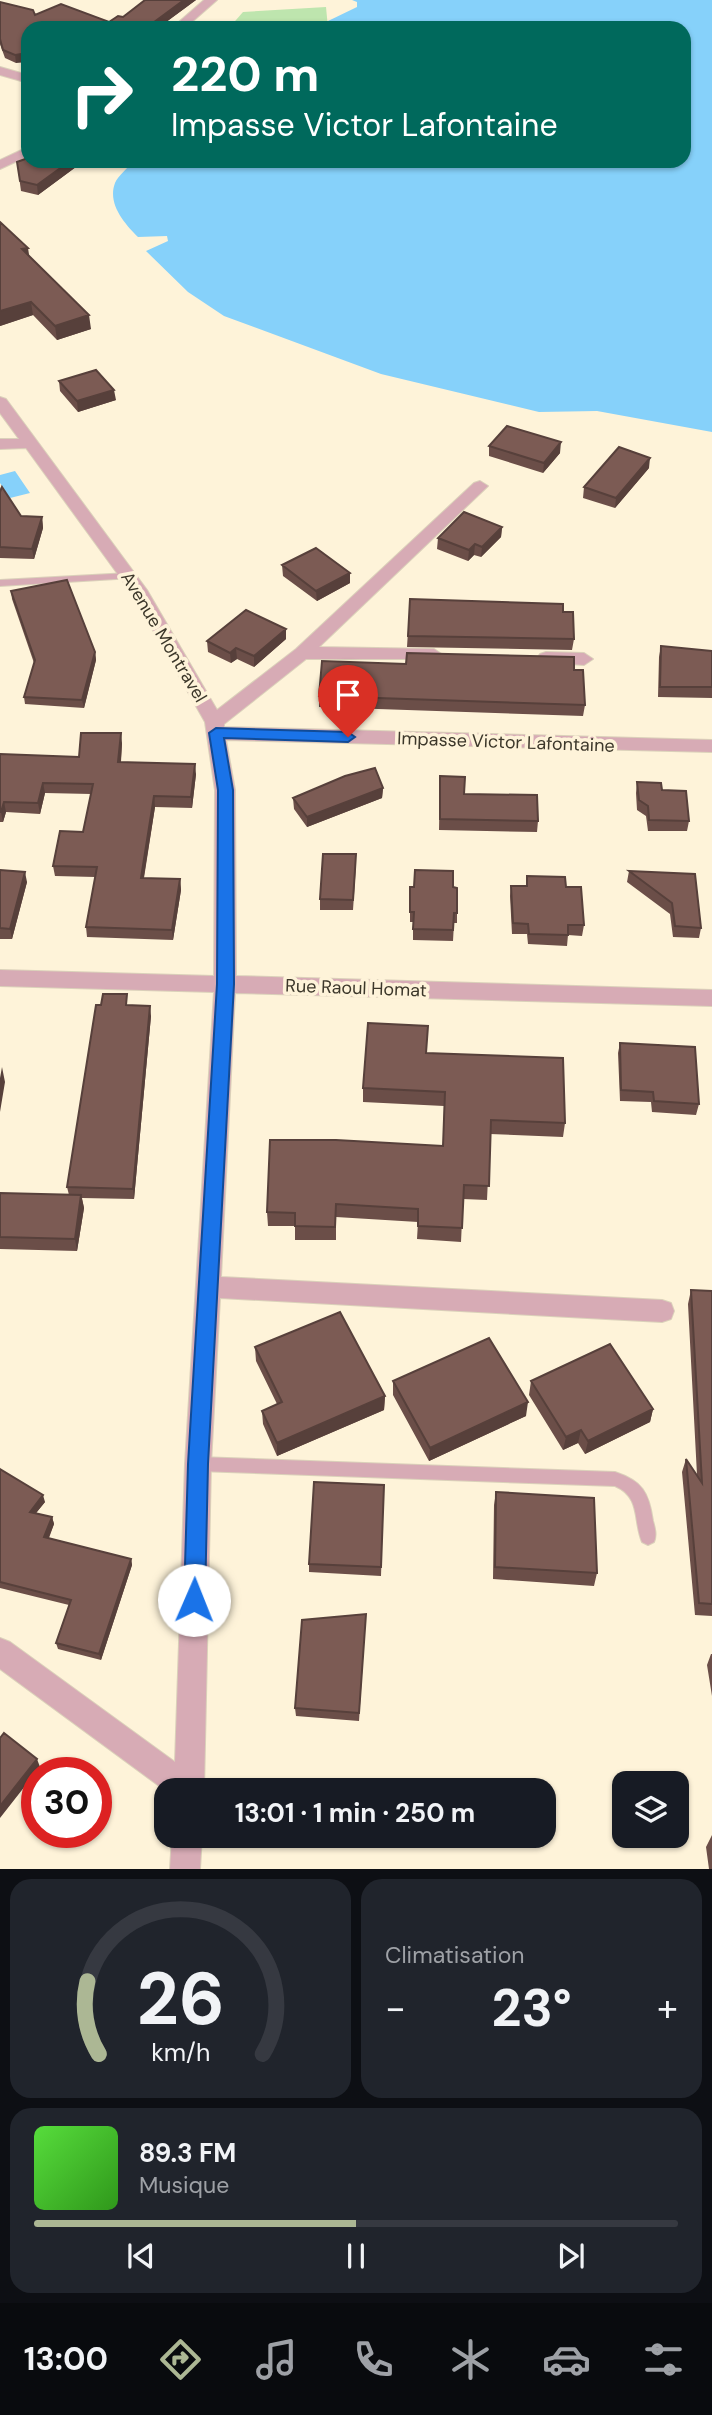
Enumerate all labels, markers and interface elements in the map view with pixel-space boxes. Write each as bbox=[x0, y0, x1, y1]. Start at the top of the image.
text: 220 m bbox=[171, 42, 319, 106]
icon: right bbox=[56, 49, 147, 140]
text: Impasse Victor Lafontaine bbox=[171, 104, 558, 146]
street label: Avenue Montravel bbox=[115, 567, 213, 707]
pin bbox=[318, 665, 378, 737]
icon: arrive bbox=[329, 676, 367, 714]
street label: Impasse Victor Lafontaine bbox=[397, 726, 615, 758]
street label: Rue Raoul Homat bbox=[285, 974, 427, 1002]
position arrow bbox=[157, 1563, 231, 1637]
speed limit sign: 30 bbox=[21, 1757, 112, 1848]
map controls bbox=[612, 1771, 689, 1848]
button: layers bbox=[612, 1771, 689, 1848]
text: 13:01 · 1 min · 250 m bbox=[235, 1796, 475, 1830]
text: Climatisation bbox=[385, 1940, 524, 1970]
text: 26 bbox=[136, 1953, 225, 2048]
text: 23° bbox=[491, 1974, 572, 2042]
text: − bbox=[385, 1983, 406, 2033]
text: + bbox=[657, 1983, 678, 2033]
text: km/h bbox=[151, 2036, 210, 2069]
text: 89.3 FM bbox=[139, 2136, 236, 2170]
text: Musique bbox=[139, 2170, 229, 2200]
icon: previous bbox=[122, 2237, 160, 2275]
icon: pause bbox=[337, 2237, 375, 2275]
icon: next bbox=[552, 2237, 590, 2275]
icon: directions bbox=[156, 2335, 205, 2384]
icon: music bbox=[252, 2335, 301, 2384]
icon: phone bbox=[349, 2335, 398, 2384]
icon: climate bbox=[446, 2335, 495, 2384]
icon: car bbox=[542, 2335, 591, 2384]
icon: filters bbox=[639, 2335, 688, 2384]
text: 13:00 bbox=[24, 2338, 108, 2380]

